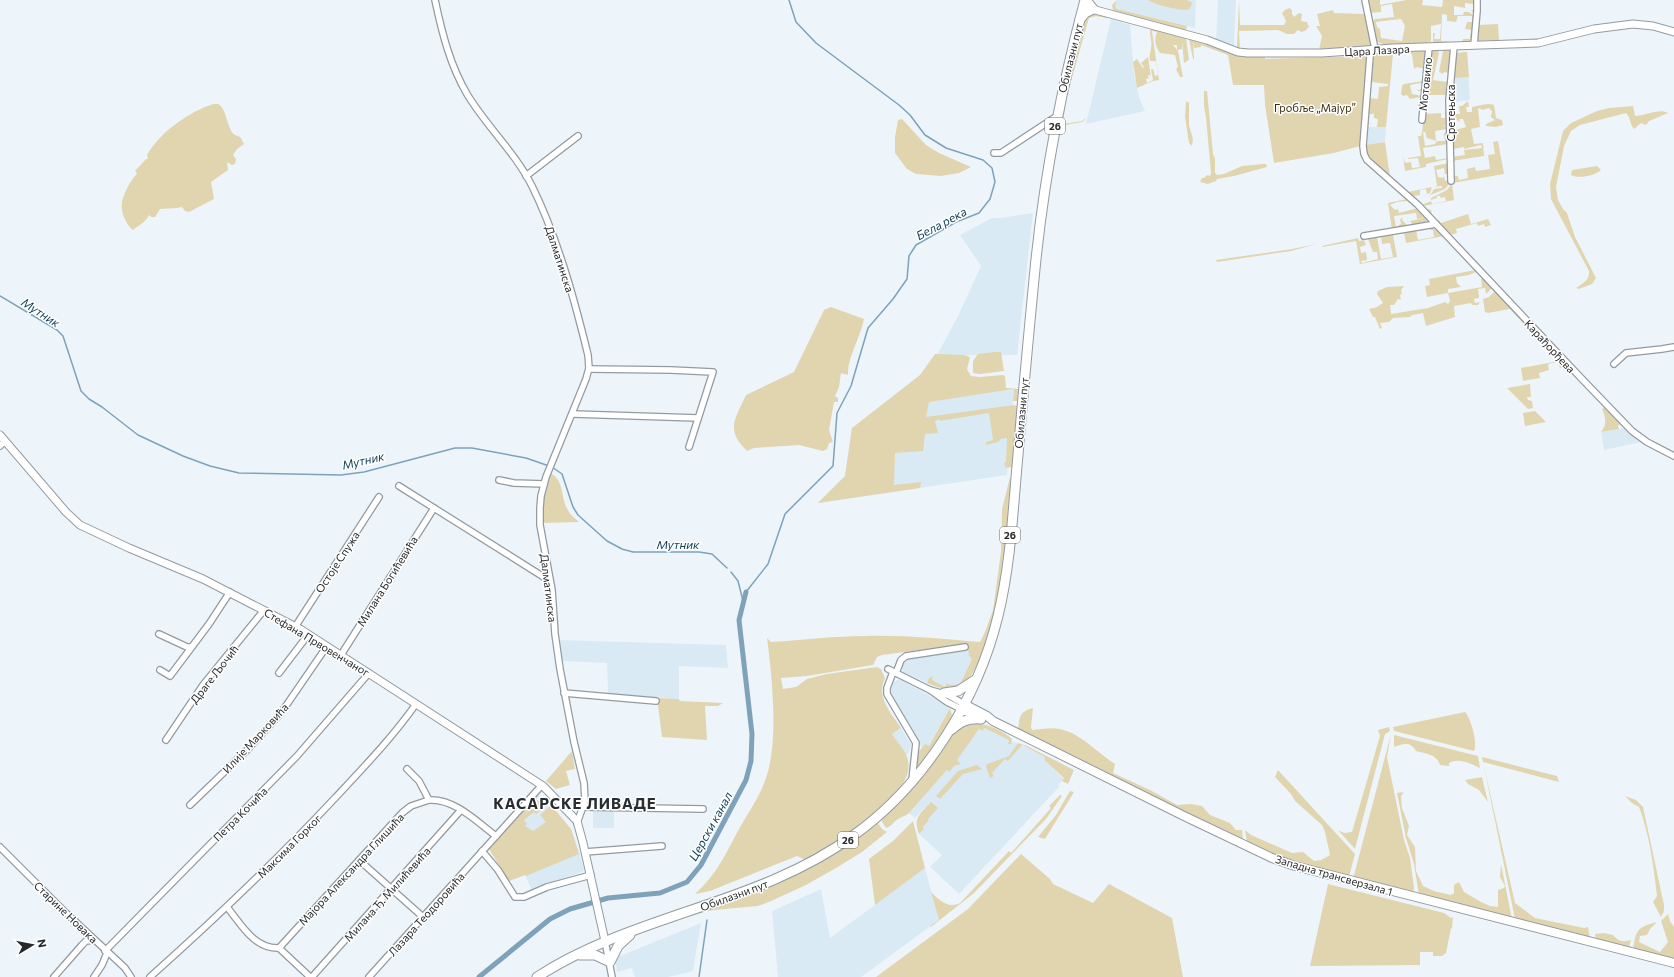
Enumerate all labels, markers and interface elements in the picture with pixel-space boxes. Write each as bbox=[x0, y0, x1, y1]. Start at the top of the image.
street label: Обилазни пут bbox=[1055, 22, 1085, 94]
street label: Цара Лазара bbox=[1344, 42, 1410, 58]
street label: Мотовило bbox=[1416, 56, 1434, 111]
street label: Сретењска bbox=[1444, 85, 1457, 141]
park label: Гробље „Мајур” bbox=[1274, 101, 1356, 114]
road number: 26 bbox=[1045, 118, 1065, 134]
water label: Бела река bbox=[913, 204, 969, 242]
street label: Далматинска bbox=[543, 224, 577, 294]
water label: Мутник bbox=[19, 294, 63, 330]
street label: Карађорђева bbox=[1522, 317, 1578, 375]
street label: Обилазни пут bbox=[1011, 377, 1031, 449]
water label: Мутник bbox=[340, 448, 386, 472]
road number: 26 bbox=[1000, 527, 1020, 543]
street label: Остоје Спужа bbox=[312, 529, 362, 595]
street label: Милана Богићевића bbox=[354, 534, 420, 628]
water label: Мутник bbox=[656, 537, 700, 551]
street label: Далматинска bbox=[538, 553, 560, 623]
street label: Стефана Првовенчаног bbox=[262, 605, 372, 679]
street label: Драге Љочић bbox=[187, 642, 241, 706]
street label: Илије Марковића bbox=[219, 700, 291, 776]
street label: Петра Кочића bbox=[210, 784, 270, 844]
water label: Церски канал bbox=[685, 789, 735, 863]
district label: КАСАРСКЕ ЛИВАДЕ bbox=[493, 794, 657, 812]
street label: Мајора Александра Глишића bbox=[296, 810, 406, 928]
street label: Максима Горког bbox=[255, 811, 324, 880]
road number: 26 bbox=[838, 832, 858, 848]
street label: Милана Ђ. Милићевића bbox=[341, 844, 433, 944]
street label: Западна трансверзала 1 bbox=[1274, 852, 1394, 898]
street label: Лазара Теодоровића bbox=[385, 870, 467, 958]
street label: Обилазни пут bbox=[698, 877, 770, 913]
street label: Старине Новака bbox=[32, 878, 100, 946]
north arrow bbox=[12, 925, 52, 965]
text: N bbox=[35, 938, 49, 948]

